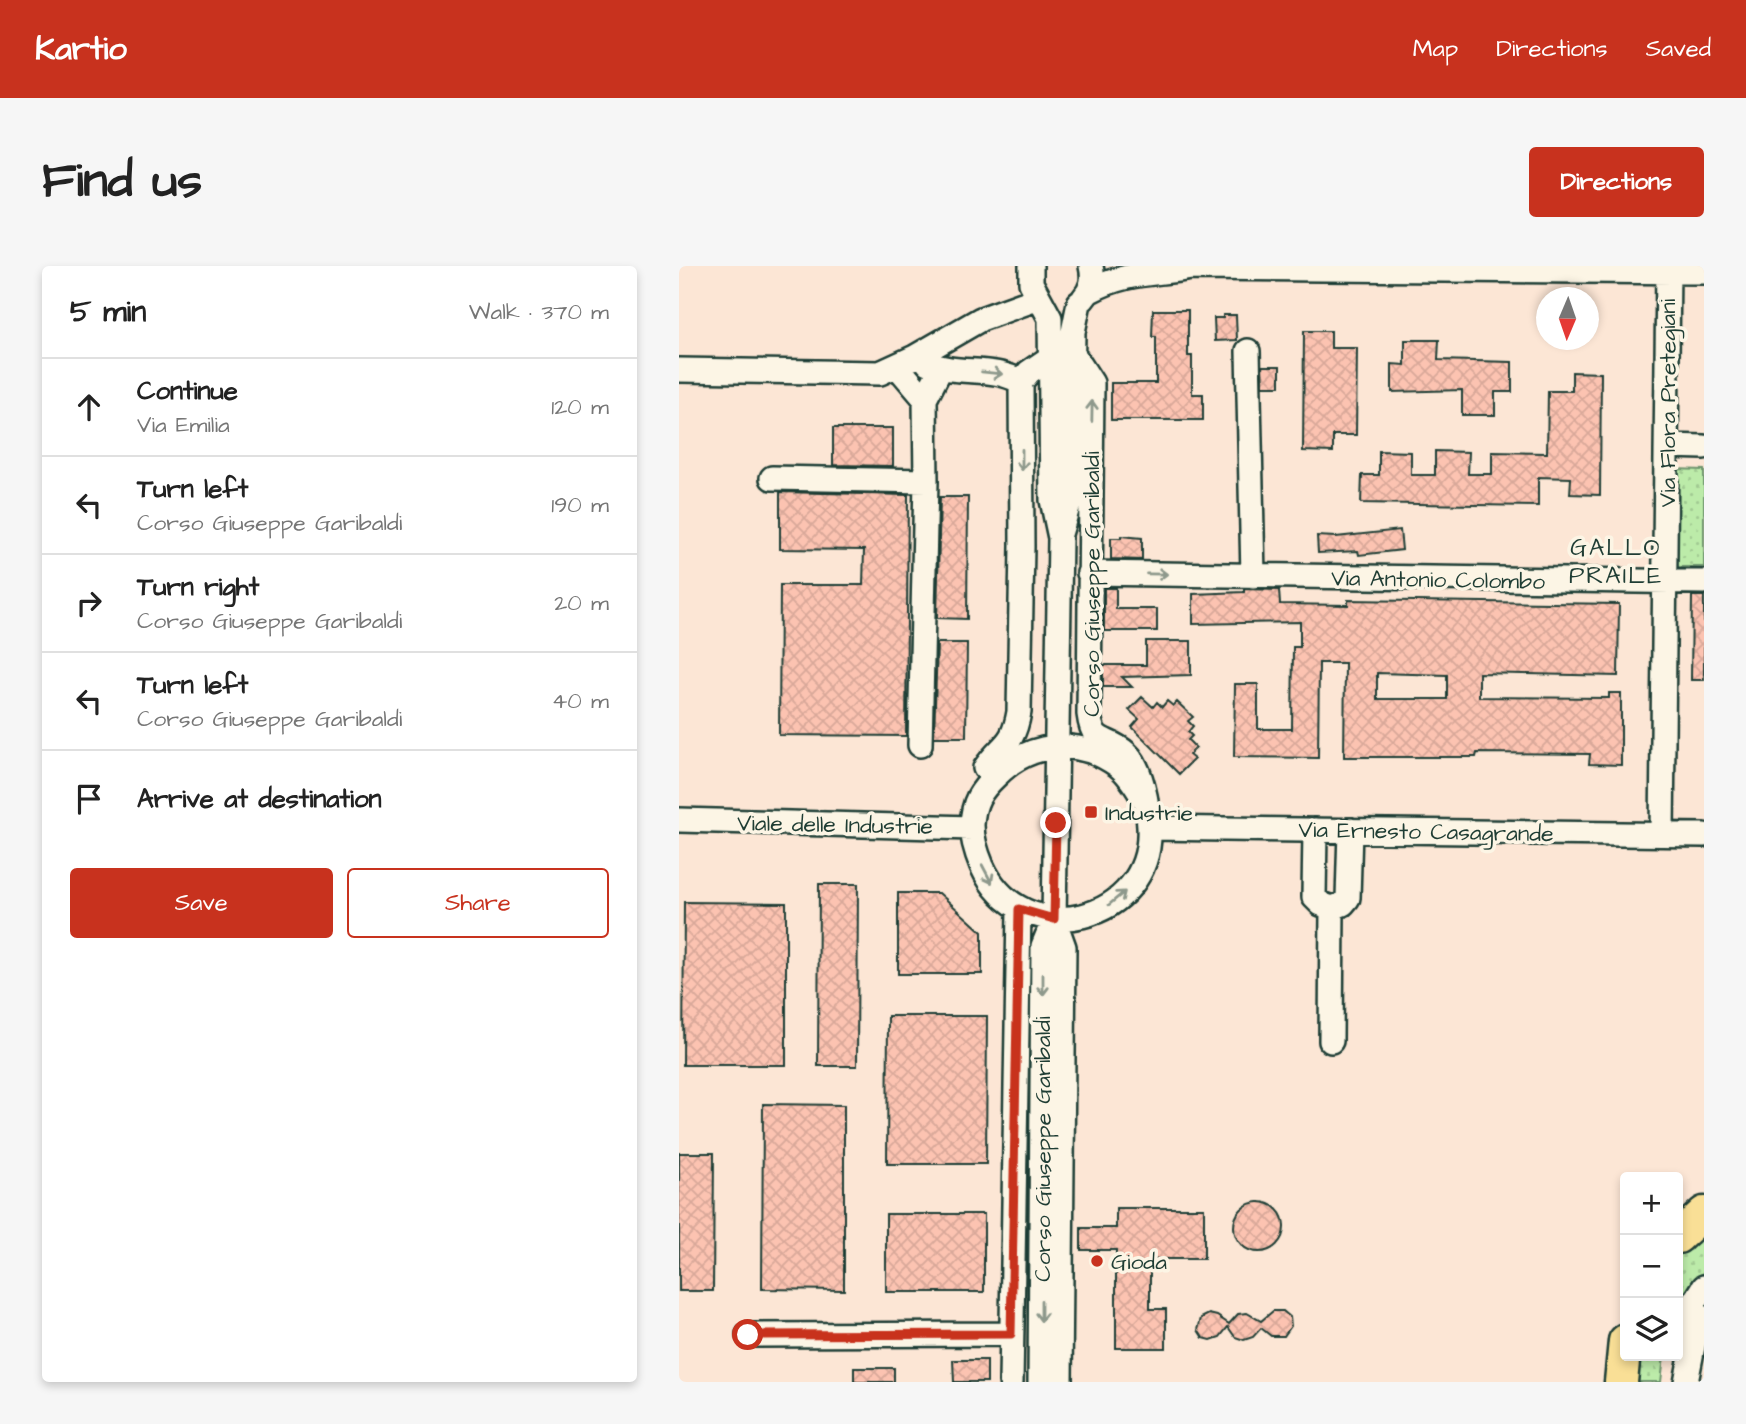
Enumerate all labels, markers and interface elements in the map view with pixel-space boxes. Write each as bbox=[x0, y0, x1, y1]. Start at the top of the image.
text: Kartio bbox=[35, 26, 127, 72]
text: Map bbox=[1413, 32, 1458, 66]
text: Directions bbox=[1496, 32, 1608, 66]
text: Saved bbox=[1646, 32, 1711, 66]
button: Directions bbox=[1529, 147, 1704, 217]
text: Find us bbox=[42, 148, 202, 216]
north arrow bbox=[1536, 287, 1599, 350]
text: 5 min bbox=[70, 291, 146, 333]
text: Walk · 370 m bbox=[469, 296, 609, 328]
street label: Via Flora Pretegiani bbox=[1652, 298, 1685, 507]
one-way arrow bbox=[981, 367, 1003, 380]
text: Continue bbox=[137, 373, 238, 409]
icon: ahead bbox=[70, 388, 108, 426]
text: 120 m bbox=[551, 391, 609, 423]
one-way arrow bbox=[1085, 399, 1098, 422]
text: Via Emilia bbox=[137, 409, 230, 441]
one-way arrow bbox=[1015, 449, 1029, 472]
street label: Corso Giuseppe Garibaldi bbox=[1076, 451, 1108, 717]
text: Turn left bbox=[137, 471, 248, 507]
icon: left bbox=[70, 486, 108, 524]
text: 190 m bbox=[551, 489, 609, 521]
text: Corso Giuseppe Garibaldi bbox=[137, 507, 402, 539]
district label: GALLO PRAILE bbox=[1569, 531, 1663, 593]
street label: Via Antonio Colombo bbox=[1331, 562, 1545, 598]
one-way arrow bbox=[1145, 568, 1168, 581]
text: Turn right bbox=[137, 569, 259, 605]
icon: right bbox=[70, 584, 108, 622]
text: 20 m bbox=[554, 587, 609, 619]
text: Corso Giuseppe Garibaldi bbox=[137, 605, 402, 637]
text: Turn left bbox=[137, 667, 248, 703]
icon: left bbox=[70, 682, 108, 720]
text: 40 m bbox=[552, 685, 609, 717]
text: Corso Giuseppe Garibaldi bbox=[137, 703, 402, 735]
icon: arrive bbox=[70, 780, 108, 818]
text: Arrive at destination bbox=[137, 781, 382, 817]
place label: Industrie bbox=[1105, 797, 1193, 829]
marker: Industrie bbox=[1083, 804, 1099, 820]
street label: Viale delle Industrie bbox=[737, 807, 933, 843]
route end bbox=[1040, 807, 1071, 838]
street label: Via Ernesto Casagrande bbox=[1298, 814, 1554, 851]
one-way arrow bbox=[980, 863, 994, 883]
button: Save bbox=[70, 868, 333, 938]
button: Share bbox=[347, 868, 609, 938]
one-way arrow bbox=[1108, 890, 1126, 906]
one-way arrow bbox=[1036, 973, 1050, 996]
street label: Corso Giuseppe Garibaldi bbox=[1027, 1016, 1059, 1282]
map controls bbox=[1620, 1172, 1683, 1361]
button: + bbox=[1620, 1172, 1683, 1235]
button: − bbox=[1620, 1235, 1683, 1298]
place label: Gioda bbox=[1111, 1246, 1167, 1278]
marker: Gioda bbox=[1089, 1253, 1105, 1269]
button: layers bbox=[1620, 1298, 1683, 1361]
one-way arrow bbox=[1034, 1299, 1047, 1322]
route start bbox=[732, 1319, 763, 1350]

